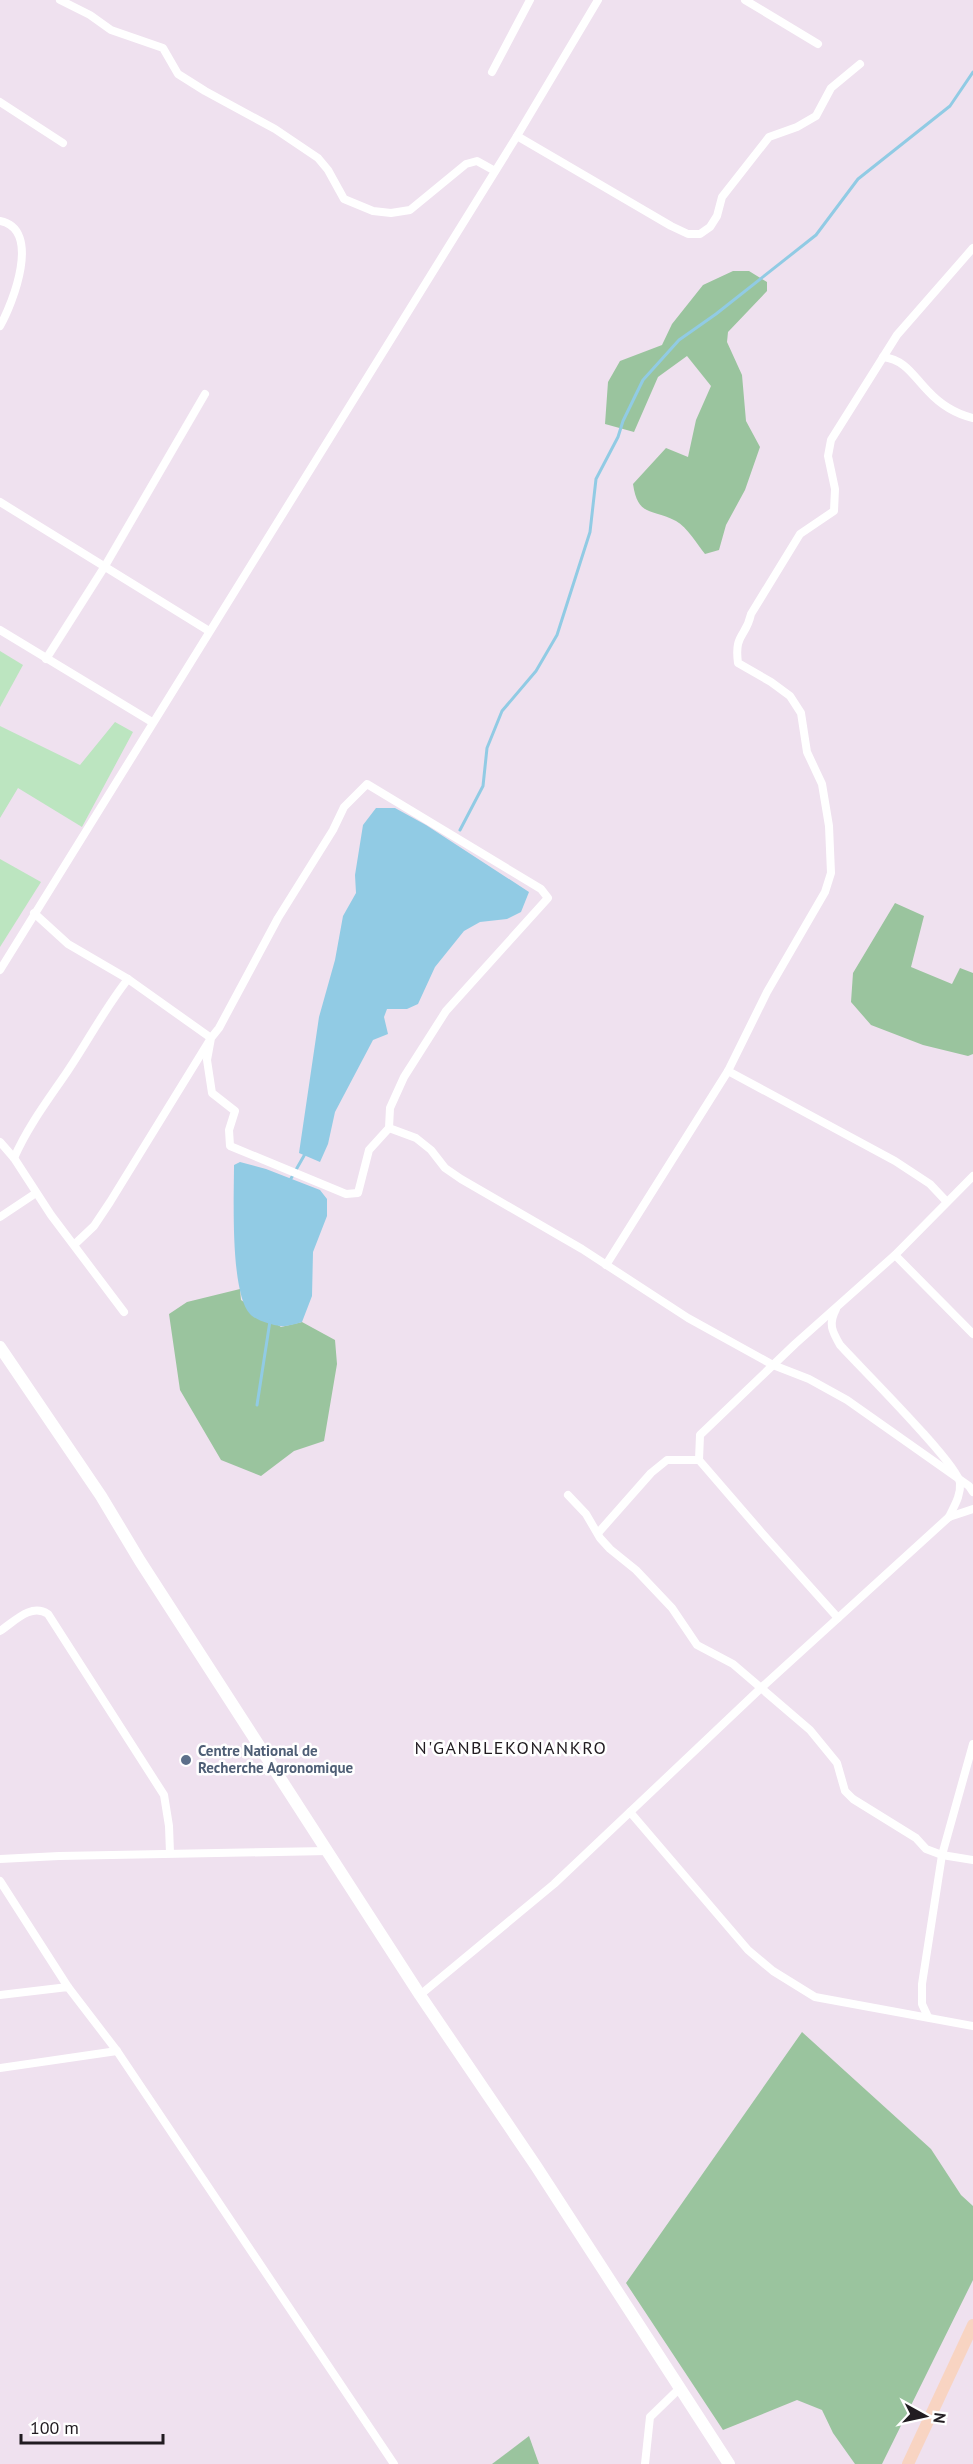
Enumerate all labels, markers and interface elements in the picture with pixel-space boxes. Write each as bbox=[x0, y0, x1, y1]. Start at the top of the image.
district label: N'GANBLEKONANKRO bbox=[415, 1736, 607, 1759]
place label: Centre National de Recherche Agronomique bbox=[198, 1741, 353, 1777]
marker: Centre National de Recherche Agronomique bbox=[179, 1753, 193, 1767]
north arrow bbox=[895, 2386, 955, 2446]
scale bar bbox=[21, 2407, 164, 2445]
text: N bbox=[929, 2411, 950, 2425]
text: 100 m bbox=[30, 2416, 79, 2439]

